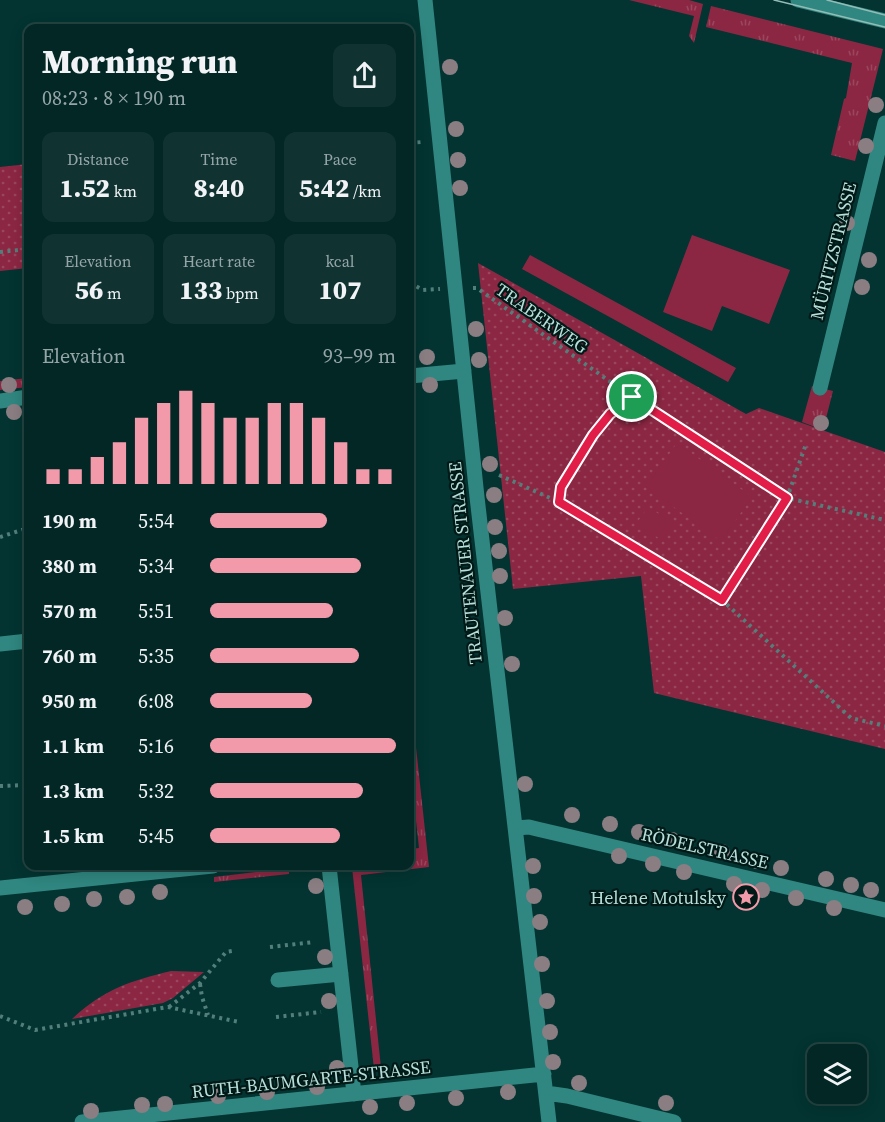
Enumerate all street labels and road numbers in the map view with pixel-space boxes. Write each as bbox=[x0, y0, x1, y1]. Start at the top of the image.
street label: MÜRITZSTRASSE bbox=[804, 179, 862, 322]
street label: TRABERWEG bbox=[491, 277, 593, 359]
street label: TRAUTENAUER STRASSE bbox=[442, 460, 488, 665]
street label: RÖDELSTRASSE bbox=[639, 821, 771, 875]
street label: RUTH-BAUMGARTE-STRASSE bbox=[190, 1054, 432, 1104]

